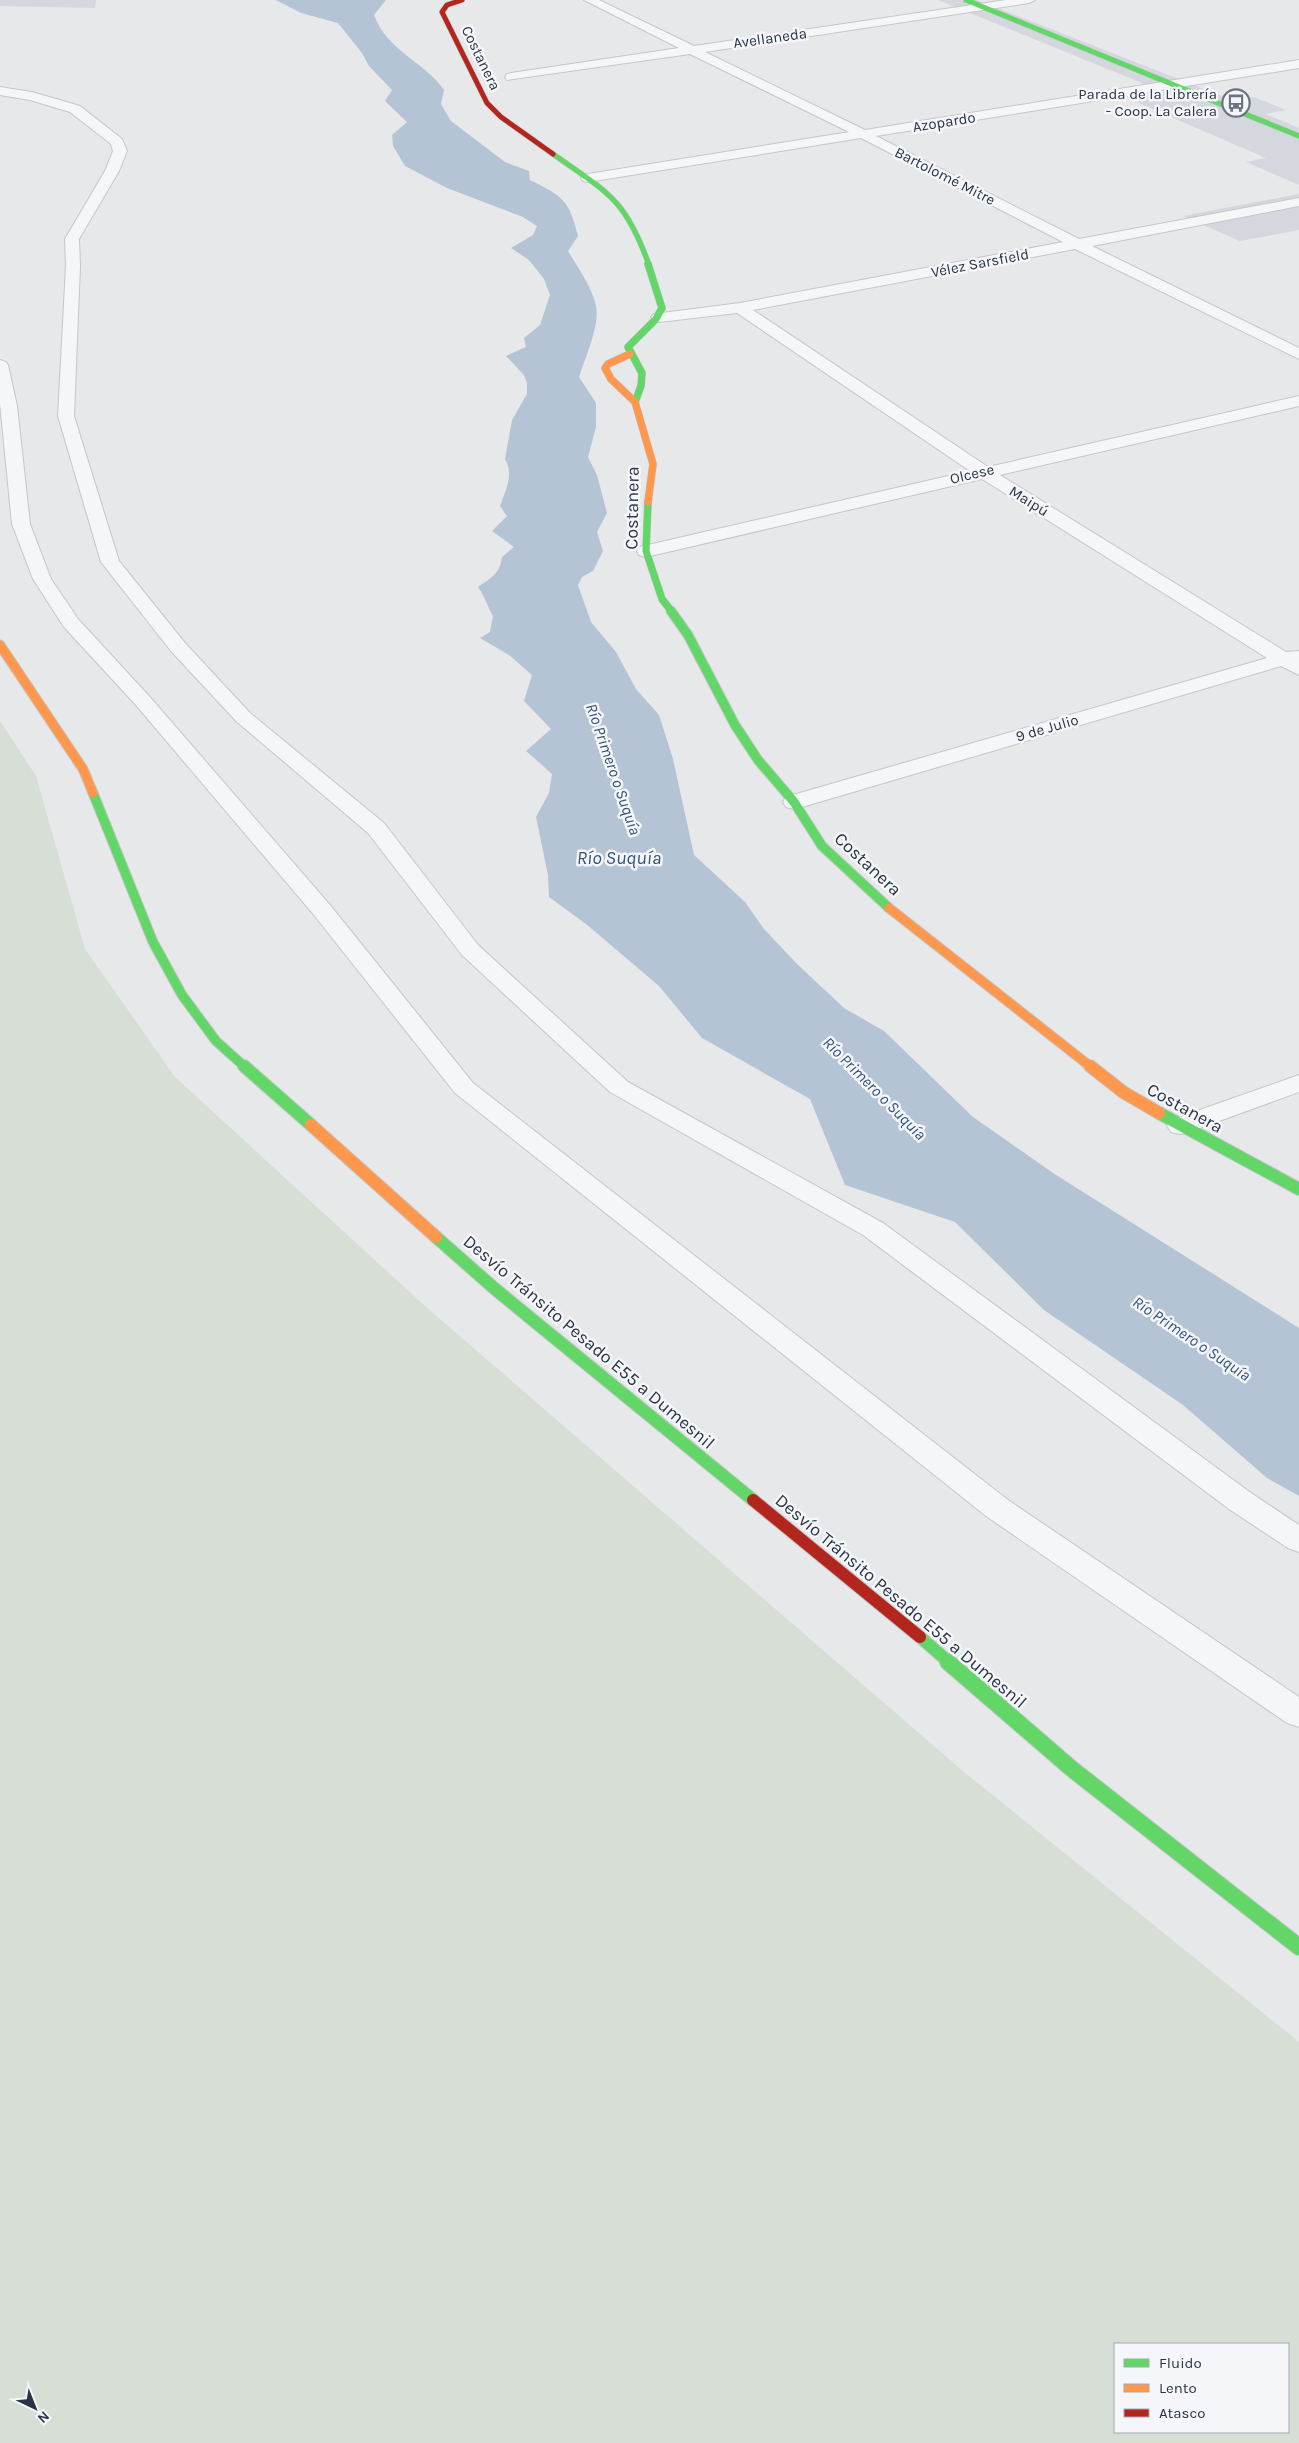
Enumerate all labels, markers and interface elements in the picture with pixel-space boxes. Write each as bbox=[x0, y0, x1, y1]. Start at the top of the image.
street label: Costanera bbox=[458, 23, 504, 93]
street label: Avellaneda bbox=[732, 24, 808, 52]
place label: Parada de la Librería - Coop. La Calera bbox=[1078, 85, 1217, 120]
bus stop icon: Parada de la Librería - Coop. La Calera bbox=[1221, 88, 1251, 118]
street label: Azopardo bbox=[911, 108, 977, 136]
street label: Bartolomé Mitre bbox=[892, 143, 998, 209]
street label: Vélez Sarsfield bbox=[930, 245, 1030, 281]
street label: Olcese bbox=[948, 460, 996, 488]
street label: Costanera bbox=[620, 466, 644, 550]
street label: Maipú bbox=[1006, 482, 1052, 520]
water label: Río Primero o Suquía bbox=[582, 701, 645, 838]
street label: 9 de Julio bbox=[1014, 710, 1080, 746]
street label: Costanera bbox=[830, 827, 906, 901]
water label: Río Suquía bbox=[577, 847, 661, 869]
water label: Río Primero o Suquía bbox=[819, 1033, 930, 1144]
street label: Costanera bbox=[1143, 1078, 1227, 1138]
street label: Desvío Tránsito Pesado E55 a Dumesnil bbox=[459, 1230, 719, 1454]
water label: Río Primero o Suquía bbox=[1129, 1292, 1254, 1385]
street label: Desvío Tránsito Pesado E55 a Dumesnil bbox=[771, 1489, 1031, 1713]
legend bbox=[1114, 2343, 1289, 2433]
text: Fluido bbox=[1159, 2354, 1202, 2372]
text: Lento bbox=[1159, 2379, 1197, 2397]
north arrow bbox=[10, 2383, 60, 2433]
text: Atasco bbox=[1159, 2404, 1205, 2422]
text: N bbox=[34, 2407, 53, 2427]

